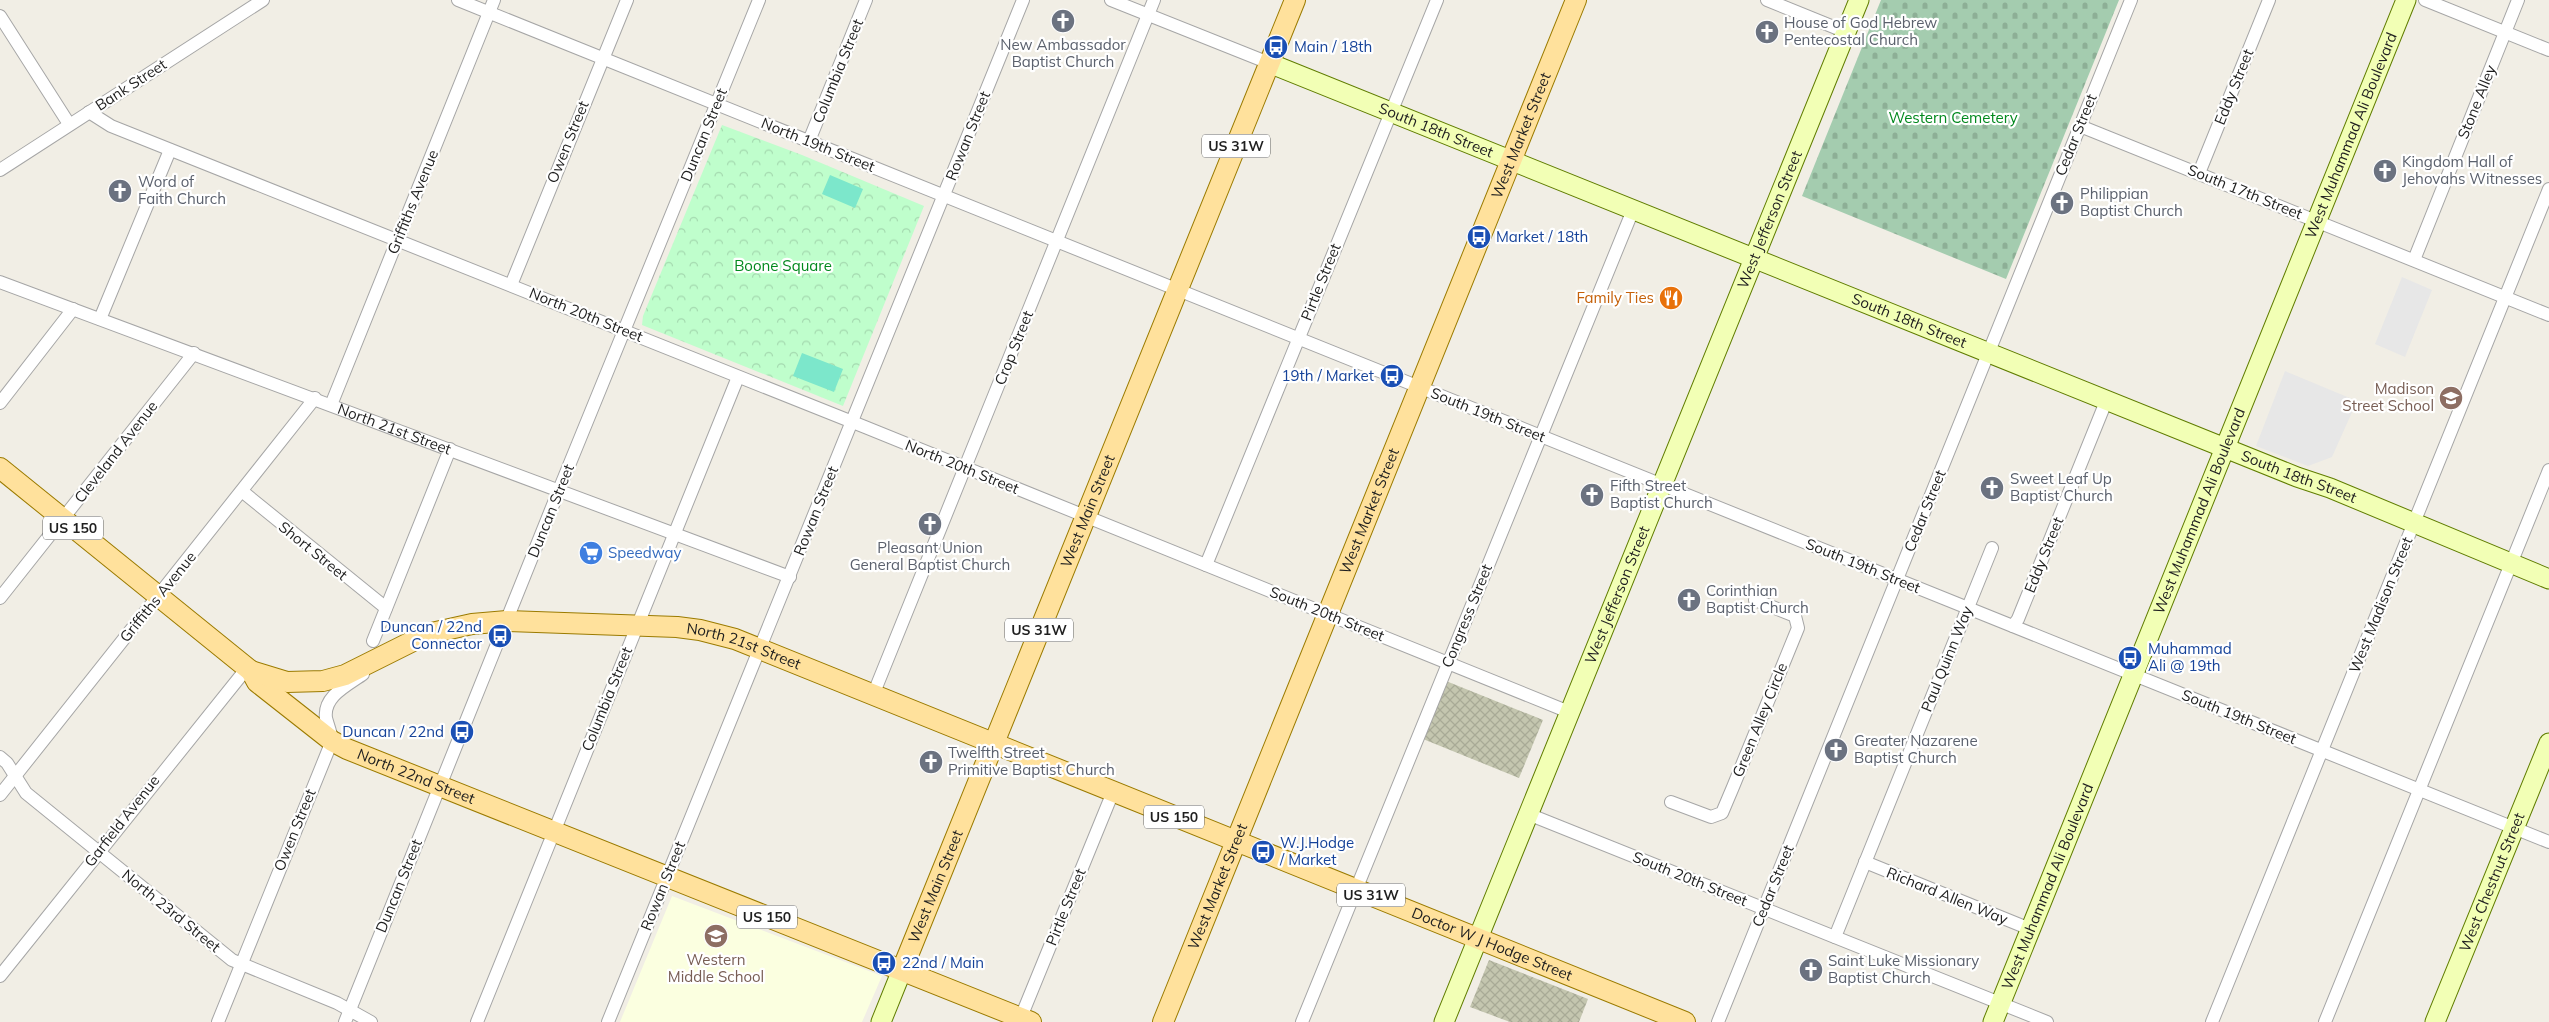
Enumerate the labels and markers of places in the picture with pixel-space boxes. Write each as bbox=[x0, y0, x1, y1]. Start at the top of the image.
church icon: New Ambassador Baptist Church bbox=[1050, 8, 1076, 34]
place label: House of God Hebrew Pentecostal Church bbox=[1784, 13, 1937, 49]
church icon: House of God Hebrew Pentecostal Church bbox=[1754, 19, 1780, 45]
bus stop icon: Main / 18th bbox=[1263, 34, 1289, 60]
place label: New Ambassador Baptist Church bbox=[1000, 35, 1126, 71]
place label: Main / 18th bbox=[1294, 37, 1372, 56]
place label: Kingdom Hall of Jehovahs Witnesses bbox=[2402, 152, 2542, 188]
church icon: Kingdom Hall of Jehovahs Witnesses bbox=[2372, 158, 2398, 184]
place label: Word of Faith Church bbox=[138, 172, 226, 208]
church icon: Word of Faith Church bbox=[107, 178, 133, 204]
place label: Philippian Baptist Church bbox=[2080, 184, 2183, 220]
church icon: Philippian Baptist Church bbox=[2049, 190, 2075, 216]
bus stop icon: Market / 18th bbox=[1466, 224, 1492, 250]
place label: Market / 18th bbox=[1496, 227, 1588, 246]
restaurant icon: Family Ties bbox=[1658, 285, 1684, 311]
place label: Family Ties bbox=[1576, 288, 1654, 307]
bus stop icon: 19th / Market bbox=[1379, 363, 1405, 389]
place label: 19th / Market bbox=[1282, 366, 1374, 385]
place label: Madison Street School bbox=[2342, 379, 2434, 415]
school or university icon: Madison Street School bbox=[2438, 385, 2464, 411]
place label: Sweet Leaf Up Baptist Church bbox=[2010, 469, 2113, 505]
church icon: Sweet Leaf Up Baptist Church bbox=[1979, 475, 2005, 501]
place label: Fifth Street Baptist Church bbox=[1610, 476, 1713, 512]
church icon: Fifth Street Baptist Church bbox=[1579, 482, 1605, 508]
church icon: Pleasant Union General Baptist Church bbox=[917, 511, 943, 537]
place label: Pleasant Union General Baptist Church bbox=[850, 538, 1010, 574]
supermarket icon: Speedway bbox=[578, 540, 604, 566]
place label: Speedway bbox=[608, 543, 681, 562]
place label: Corinthian Baptist Church bbox=[1706, 581, 1809, 617]
church icon: Corinthian Baptist Church bbox=[1676, 587, 1702, 613]
place label: Duncan / 22nd Connector bbox=[380, 617, 483, 653]
bus stop icon: Duncan / 22nd Connector bbox=[487, 623, 513, 649]
place label: Muhammad Ali @ 19th bbox=[2148, 639, 2232, 675]
bus stop icon: Muhammad Ali @ 19th bbox=[2117, 645, 2143, 671]
bus stop icon: Duncan / 22nd bbox=[449, 719, 475, 745]
place label: Duncan / 22nd bbox=[342, 722, 444, 741]
place label: Greater Nazarene Baptist Church bbox=[1854, 731, 1978, 767]
church icon: Greater Nazarene Baptist Church bbox=[1823, 737, 1849, 763]
place label: Twelfth Street Primitive Baptist Church bbox=[948, 743, 1115, 779]
church icon: Twelfth Street Primitive Baptist Church bbox=[918, 749, 944, 775]
place label: W.J.Hodge / Market bbox=[1279, 833, 1354, 869]
bus stop icon: W.J.Hodge / Market bbox=[1250, 839, 1276, 865]
school or university icon: Western Middle School bbox=[703, 923, 729, 949]
place label: Western Middle School bbox=[668, 950, 764, 986]
bus stop icon: 22nd / Main bbox=[871, 950, 897, 976]
place label: Saint Luke Missionary Baptist Church bbox=[1828, 951, 1979, 987]
place label: 22nd / Main bbox=[902, 953, 984, 972]
church icon: Saint Luke Missionary Baptist Church bbox=[1798, 957, 1824, 983]

